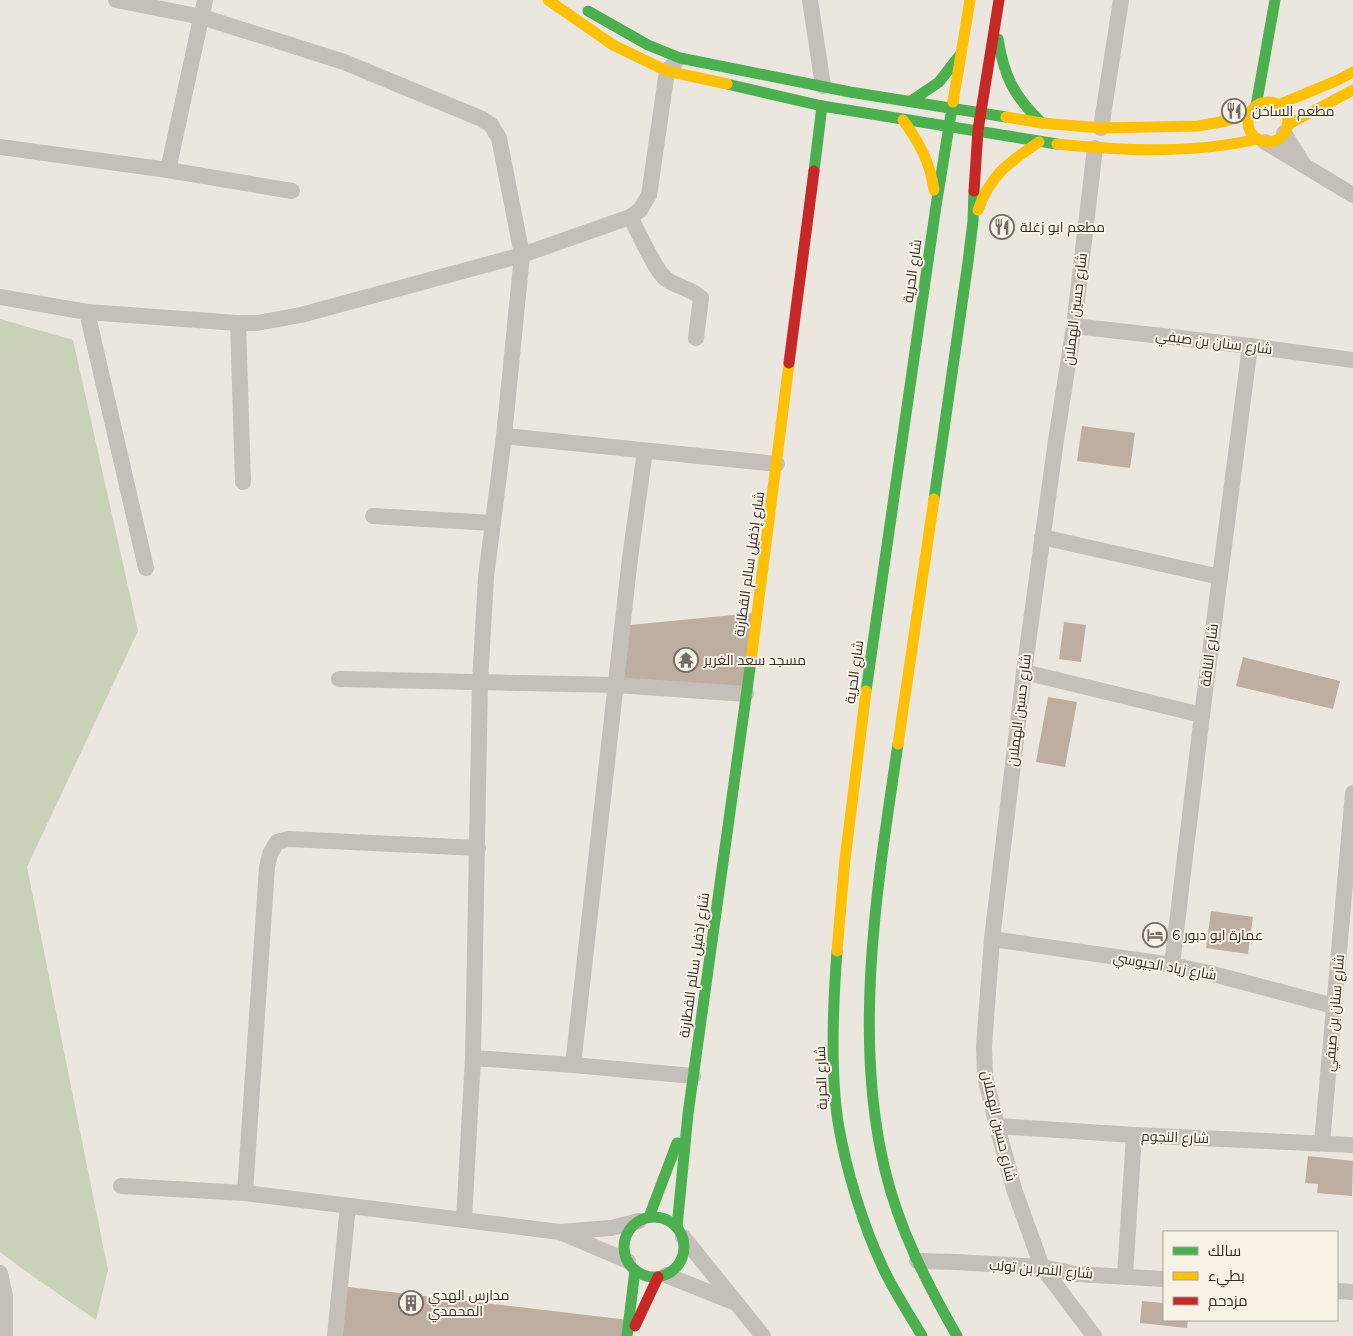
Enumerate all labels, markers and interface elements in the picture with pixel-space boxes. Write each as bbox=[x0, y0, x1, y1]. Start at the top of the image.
restaurant icon: مطعم الساخن bbox=[1221, 98, 1247, 124]
place label: مطعم الساخن bbox=[1252, 102, 1335, 121]
restaurant icon: مطعم ابو زغلة bbox=[989, 214, 1015, 240]
place label: مطعم ابو زغلة bbox=[1020, 218, 1105, 237]
street label: شارع الحرية bbox=[899, 238, 925, 304]
street label: شارع حسين الهملان bbox=[1059, 252, 1091, 366]
street label: شارع سنان بن صيفي bbox=[1154, 326, 1273, 361]
street label: شارع إذفيل سالم القطارنة bbox=[730, 490, 769, 638]
street label: شارع الناقة bbox=[1196, 623, 1222, 687]
street label: شارع الحرية bbox=[841, 639, 867, 705]
temple icon: مسجد سعد الغرير bbox=[673, 647, 699, 673]
place label: مسجد سعد الغرير bbox=[703, 651, 806, 669]
street label: شارع حسين الهملان bbox=[1003, 653, 1035, 767]
street label: شارع إذفيل سالم القطارنة bbox=[675, 891, 714, 1039]
hotel icon: عمارة ابو دبور 6 bbox=[1142, 922, 1168, 948]
place label: عمارة ابو دبور 6 bbox=[1172, 926, 1263, 944]
street label: شارع زياد الجيوسي bbox=[1112, 948, 1218, 986]
street label: شارع سنان بن صيفي bbox=[1320, 954, 1351, 1073]
street label: شارع الحرية bbox=[811, 1046, 831, 1110]
street label: شارع حسين الهملان bbox=[978, 1069, 1020, 1183]
street label: شارع النجوم bbox=[1141, 1127, 1209, 1148]
legend bbox=[1163, 1231, 1338, 1321]
text: سالك bbox=[1208, 1241, 1241, 1260]
street label: شارع النمر بن تولب bbox=[988, 1255, 1094, 1283]
text: بطيء bbox=[1208, 1266, 1245, 1288]
place label: مدارس الهدي المحمدي bbox=[428, 1286, 509, 1323]
building icon: مدارس الهدي المحمدي bbox=[398, 1290, 424, 1316]
text: مزدحم bbox=[1208, 1291, 1248, 1311]

